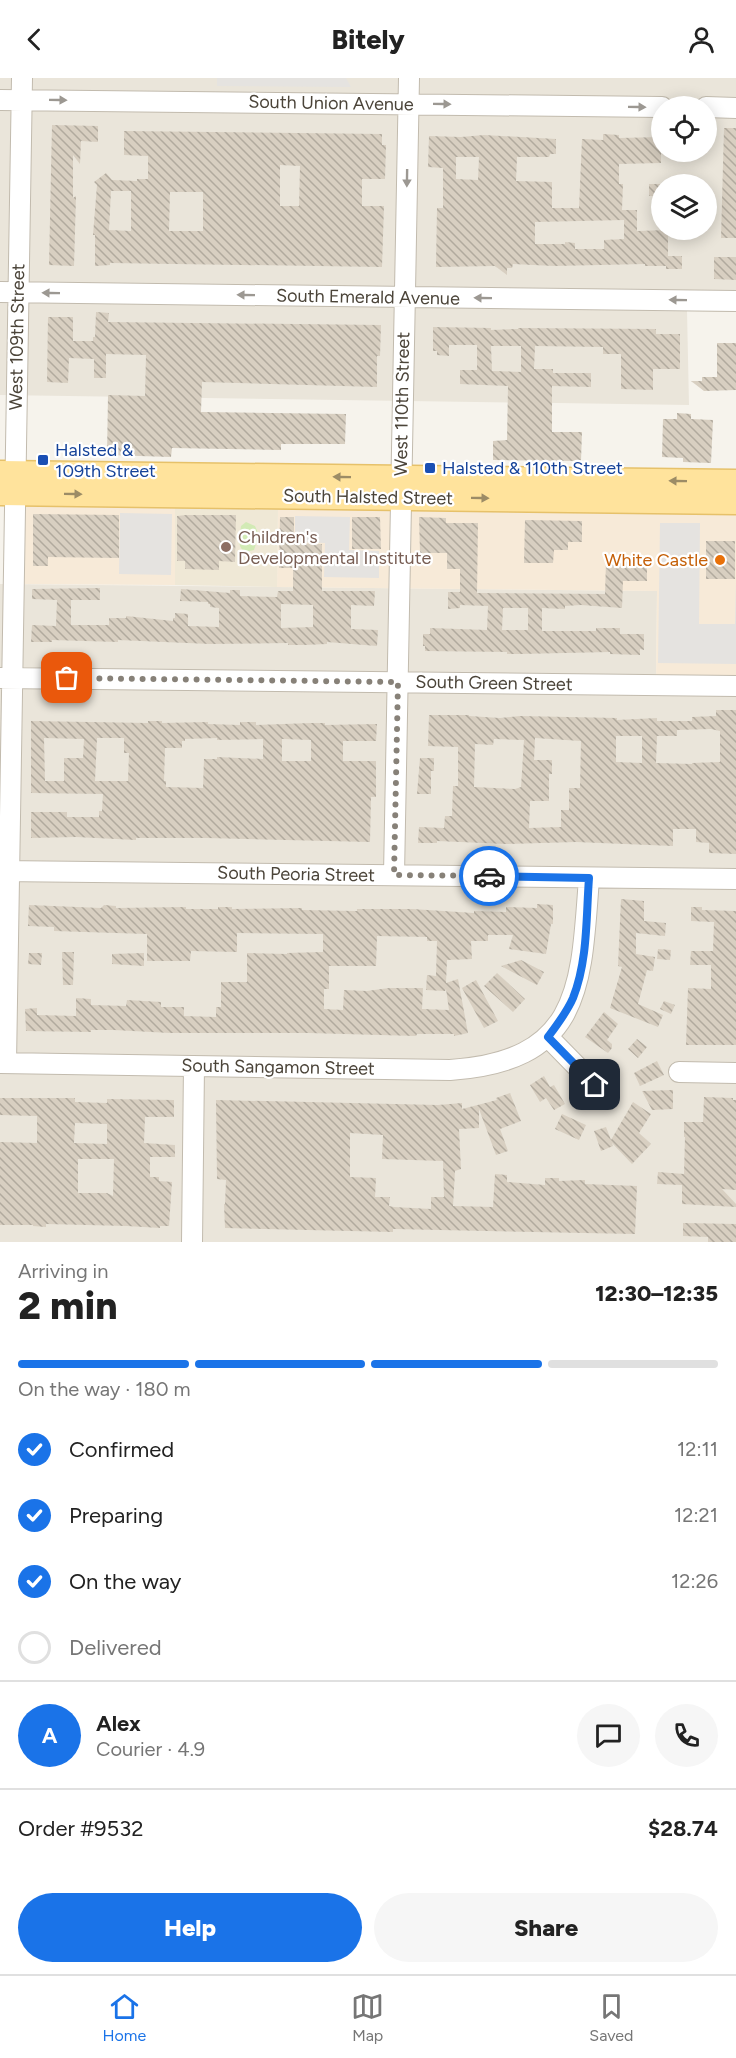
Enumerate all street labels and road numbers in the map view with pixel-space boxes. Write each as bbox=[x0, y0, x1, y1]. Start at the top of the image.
street label: South Union Avenue bbox=[248, 91, 414, 115]
street label: West 109th Street bbox=[5, 263, 29, 411]
street label: South Emerald Avenue bbox=[276, 284, 460, 310]
street label: West 110th Street bbox=[390, 332, 414, 476]
street label: South Halsted Street bbox=[283, 485, 453, 509]
street label: South Green Street bbox=[415, 671, 573, 695]
street label: South Peoria Street bbox=[217, 862, 375, 886]
street label: South Sangamon Street bbox=[181, 1054, 375, 1080]

